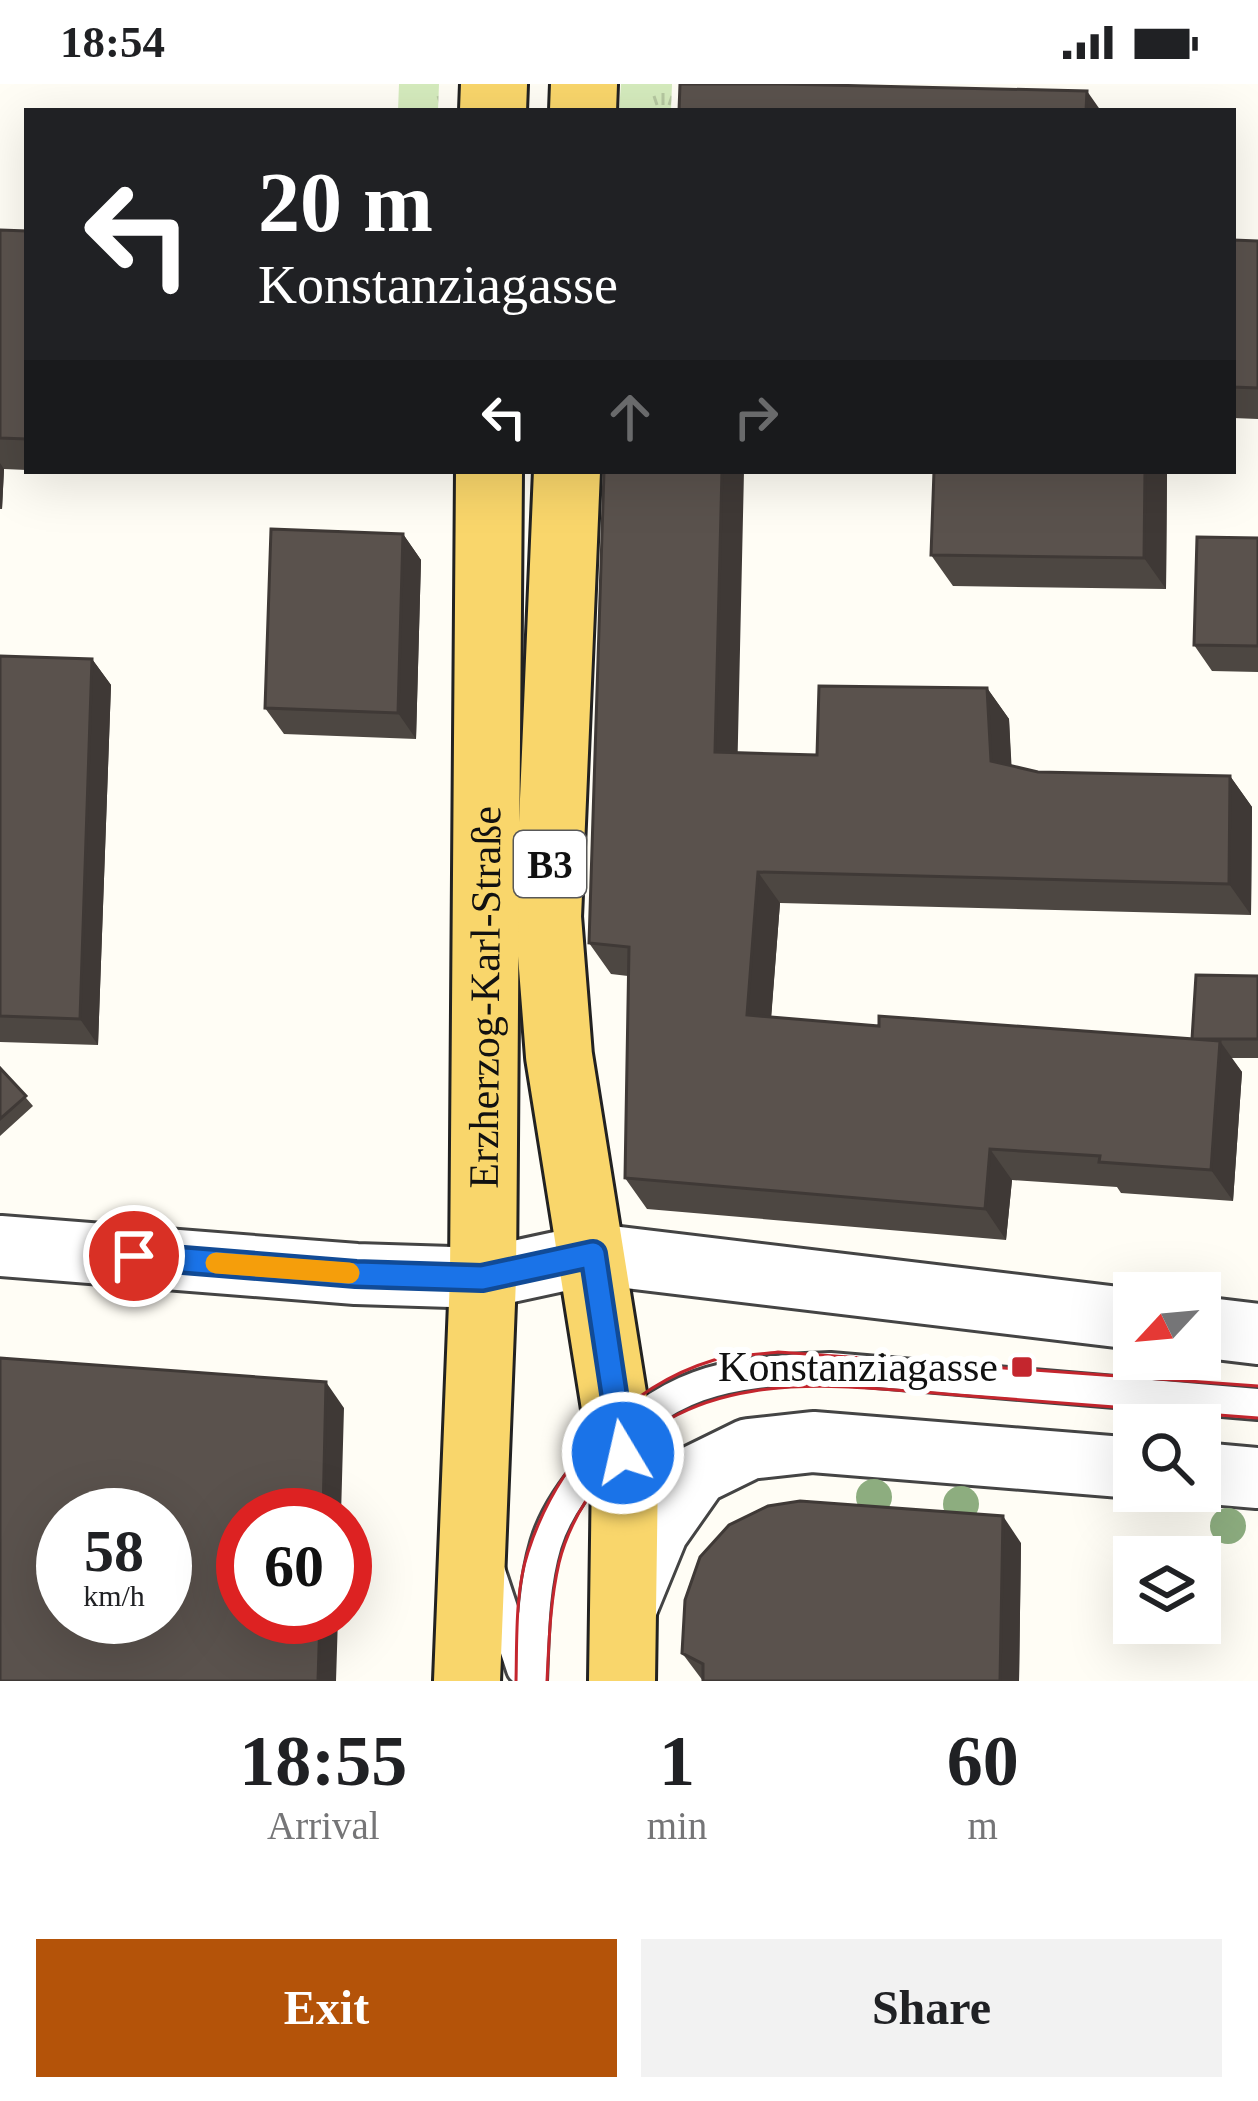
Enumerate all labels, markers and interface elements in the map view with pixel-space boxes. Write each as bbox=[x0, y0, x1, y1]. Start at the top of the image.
text: 18:54 bbox=[60, 17, 165, 67]
icon: left bbox=[60, 156, 216, 312]
text: 20 m bbox=[258, 156, 433, 249]
text: Konstanziagasse bbox=[258, 255, 618, 315]
icon: left bbox=[471, 384, 537, 450]
icon: ahead bbox=[597, 384, 663, 450]
icon: right bbox=[723, 384, 789, 450]
street label: Erzherzog-Karl-Straße bbox=[461, 806, 510, 1189]
road number: B3 bbox=[514, 831, 586, 897]
pin bbox=[83, 1205, 185, 1307]
icon: arrive bbox=[101, 1223, 167, 1289]
north arrow bbox=[1113, 1272, 1221, 1380]
map controls bbox=[1113, 1272, 1221, 1644]
place label: Konstanziagasse bbox=[718, 1344, 998, 1390]
marker: Konstanziagasse bbox=[1009, 1354, 1035, 1380]
position arrow bbox=[560, 1390, 686, 1516]
button: search bbox=[1113, 1404, 1221, 1512]
speed limit sign: 60 bbox=[216, 1488, 372, 1644]
text: 58 bbox=[84, 1518, 144, 1584]
button: layers bbox=[1113, 1536, 1221, 1644]
text: km/h bbox=[83, 1579, 145, 1612]
text: 18:55 bbox=[239, 1721, 407, 1801]
text: 1 bbox=[659, 1721, 695, 1801]
text: 60 bbox=[947, 1721, 1019, 1801]
text: Arrival bbox=[267, 1804, 380, 1847]
text: min bbox=[647, 1804, 707, 1847]
text: m bbox=[967, 1804, 998, 1847]
button: Exit bbox=[36, 1939, 617, 2077]
button: Share bbox=[641, 1939, 1222, 2077]

